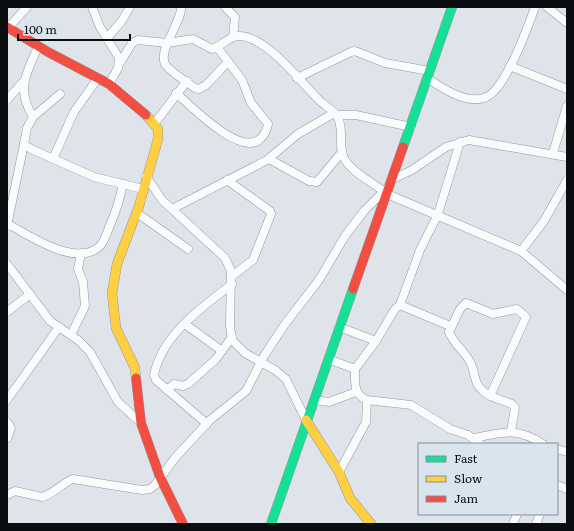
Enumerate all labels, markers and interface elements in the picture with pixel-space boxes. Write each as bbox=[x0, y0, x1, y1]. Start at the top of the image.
scale bar bbox=[18, 16, 130, 42]
text: 100 m bbox=[24, 20, 57, 38]
legend bbox=[418, 443, 558, 515]
text: Fast bbox=[454, 449, 478, 467]
text: Slow bbox=[454, 469, 483, 487]
text: Jam bbox=[454, 489, 479, 507]

